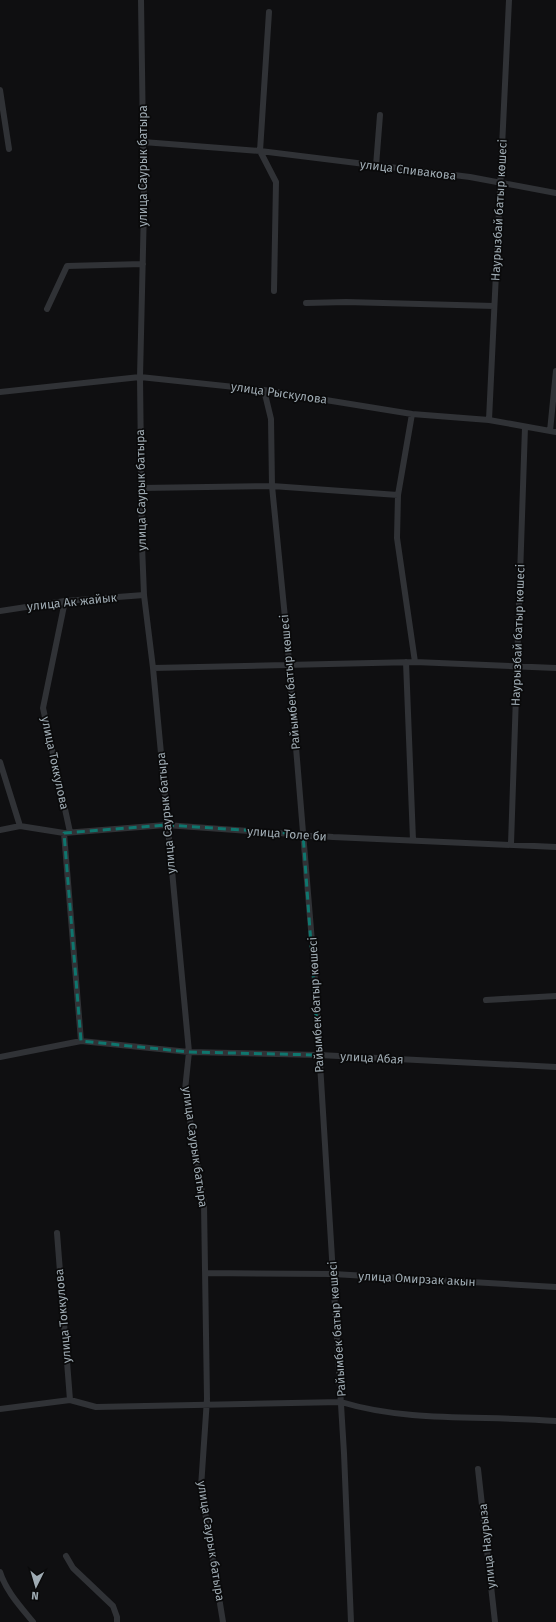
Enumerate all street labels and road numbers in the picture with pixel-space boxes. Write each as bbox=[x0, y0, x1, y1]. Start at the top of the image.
street label: улица Саурык батыра bbox=[136, 105, 150, 227]
street label: Наурызбай батыр көшесі bbox=[488, 139, 510, 281]
street label: улица Спивакова bbox=[359, 157, 457, 183]
street label: улица Рыскулова bbox=[230, 379, 328, 407]
street label: улица Саурык батыра bbox=[133, 429, 149, 551]
street label: Наурызбай батыр көшесі bbox=[509, 564, 527, 706]
street label: улица Ак жайык bbox=[26, 590, 118, 614]
street label: Райымбек батыр көшесі bbox=[277, 614, 303, 750]
street label: улица Токкулова bbox=[38, 715, 72, 811]
street label: улица Саурык батыра bbox=[154, 752, 178, 874]
street label: улица Толе би bbox=[247, 824, 327, 844]
street label: Райымбек батыр көшесі bbox=[305, 937, 327, 1073]
street label: улица Абая bbox=[340, 1049, 404, 1067]
street label: улица Саурык батыра bbox=[180, 1086, 210, 1208]
street label: Райымбек батыр көшесі bbox=[325, 1261, 349, 1397]
street label: улица Токкулова bbox=[52, 1268, 74, 1364]
street label: улица Омирзак акын bbox=[358, 1269, 476, 1289]
street label: улица Саурык батыра bbox=[195, 1480, 227, 1602]
street label: улица Наурыза bbox=[476, 1503, 498, 1589]

